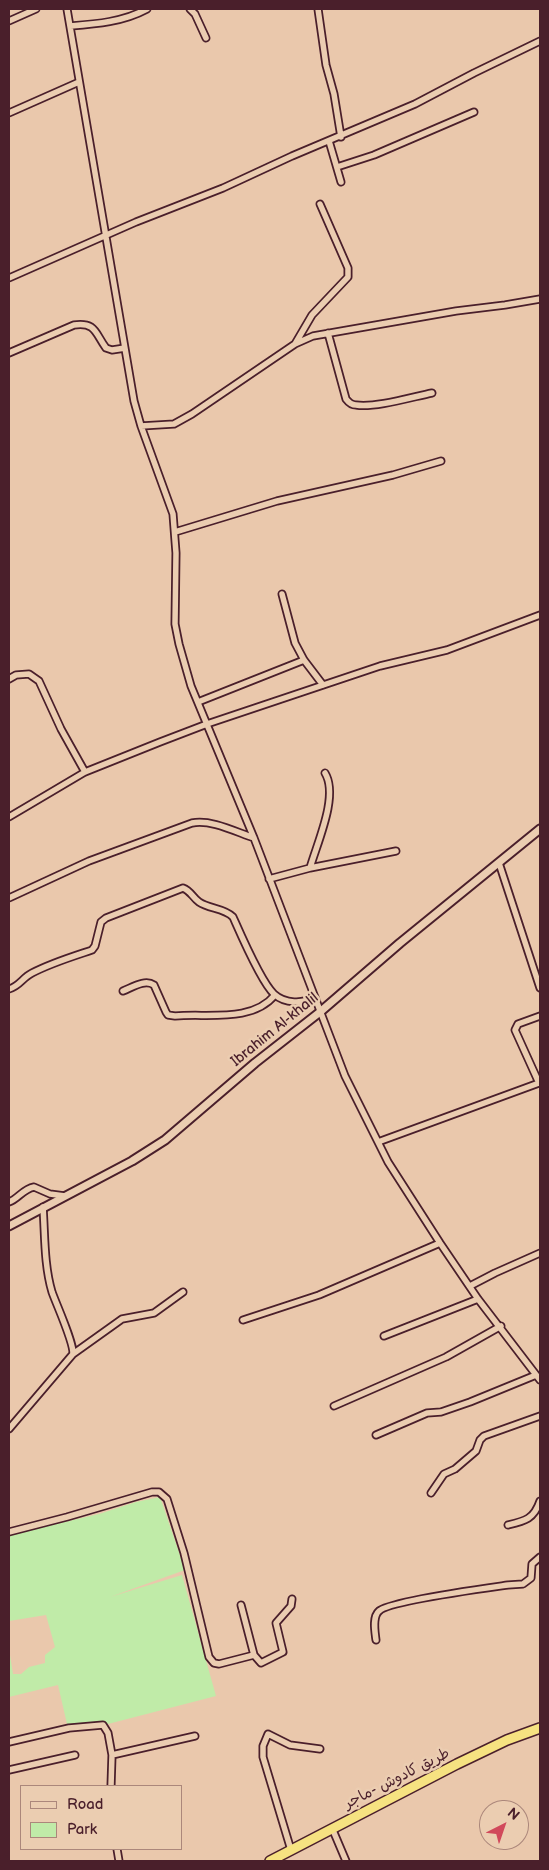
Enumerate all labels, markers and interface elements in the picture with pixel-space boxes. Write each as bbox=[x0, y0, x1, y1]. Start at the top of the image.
street label: Ibrahim Al-khalil bbox=[228, 989, 322, 1071]
street label: طريق كادوش -ماجر bbox=[341, 1745, 453, 1813]
legend bbox=[20, 1785, 182, 1850]
text: Road bbox=[67, 1795, 103, 1814]
north arrow bbox=[479, 1800, 529, 1850]
text: N bbox=[504, 1804, 523, 1824]
text: Park bbox=[67, 1820, 97, 1839]

